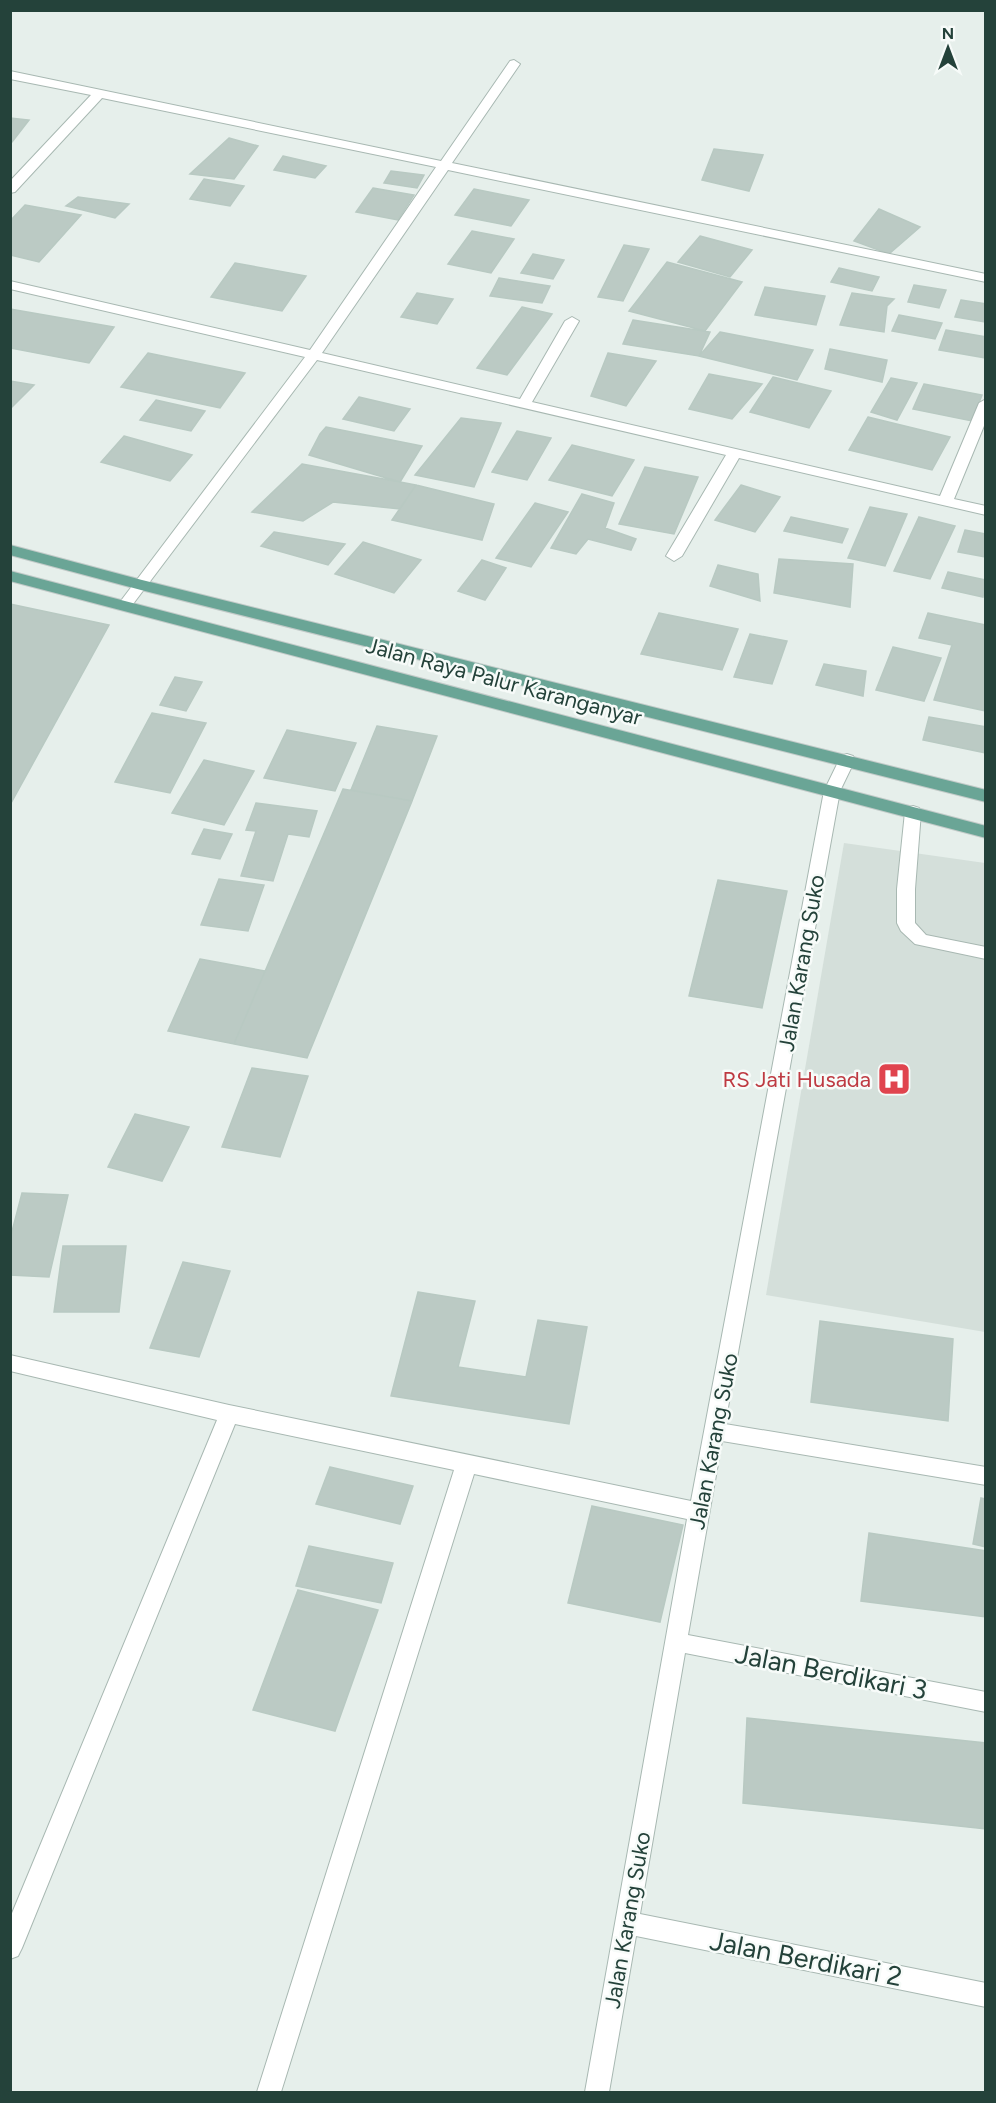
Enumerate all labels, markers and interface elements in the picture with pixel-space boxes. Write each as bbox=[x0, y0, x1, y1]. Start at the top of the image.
north arrow bbox=[918, 18, 978, 78]
text: N bbox=[942, 24, 954, 43]
street label: Jalan Raya Palur Karanganyar bbox=[363, 632, 645, 731]
street label: Jalan Karang Suko bbox=[773, 873, 830, 1054]
hospital icon: RS Jati Husada bbox=[876, 1061, 912, 1097]
place label: RS Jati Husada bbox=[722, 1066, 871, 1093]
street label: Jalan Karang Suko bbox=[683, 1351, 744, 1532]
street label: Jalan Berdikari 3 bbox=[732, 1637, 930, 1706]
street label: Jalan Karang Suko bbox=[599, 1830, 656, 2011]
street label: Jalan Berdikari 2 bbox=[707, 1924, 905, 1993]

